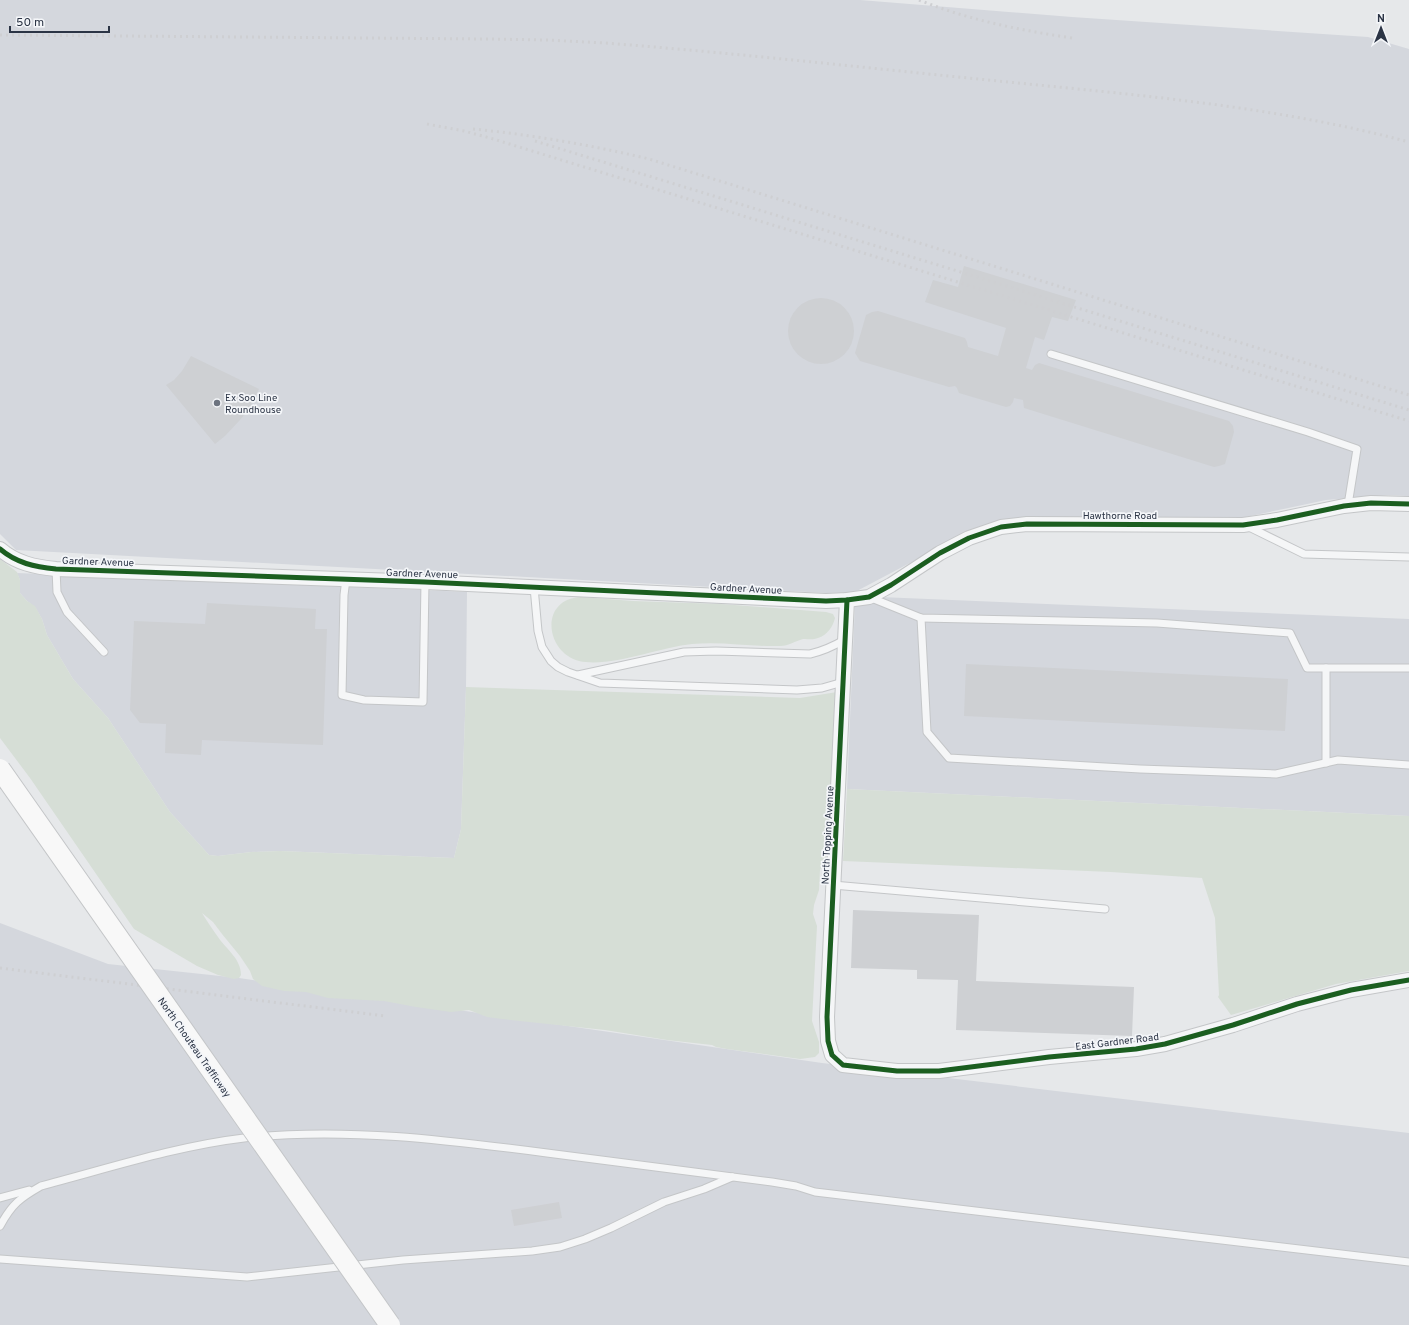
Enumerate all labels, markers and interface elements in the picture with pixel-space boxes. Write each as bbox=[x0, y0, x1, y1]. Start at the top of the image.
scale bar bbox=[10, 8, 109, 34]
north arrow bbox=[1361, 8, 1401, 48]
text: N bbox=[1377, 12, 1385, 26]
text: 50 m bbox=[16, 15, 44, 31]
place label: Ex Soo Line Roundhouse bbox=[225, 392, 281, 417]
marker: Ex Soo Line Roundhouse bbox=[212, 398, 222, 408]
street label: Hawthorne Road bbox=[1083, 510, 1157, 523]
street label: Gardner Avenue bbox=[62, 555, 134, 570]
street label: Gardner Avenue bbox=[386, 567, 458, 582]
street label: Gardner Avenue bbox=[710, 581, 782, 598]
street label: North Topping Avenue bbox=[819, 785, 838, 885]
street label: North Chouteau Trafficway bbox=[154, 995, 233, 1100]
street label: East Gardner Road bbox=[1075, 1031, 1160, 1054]

